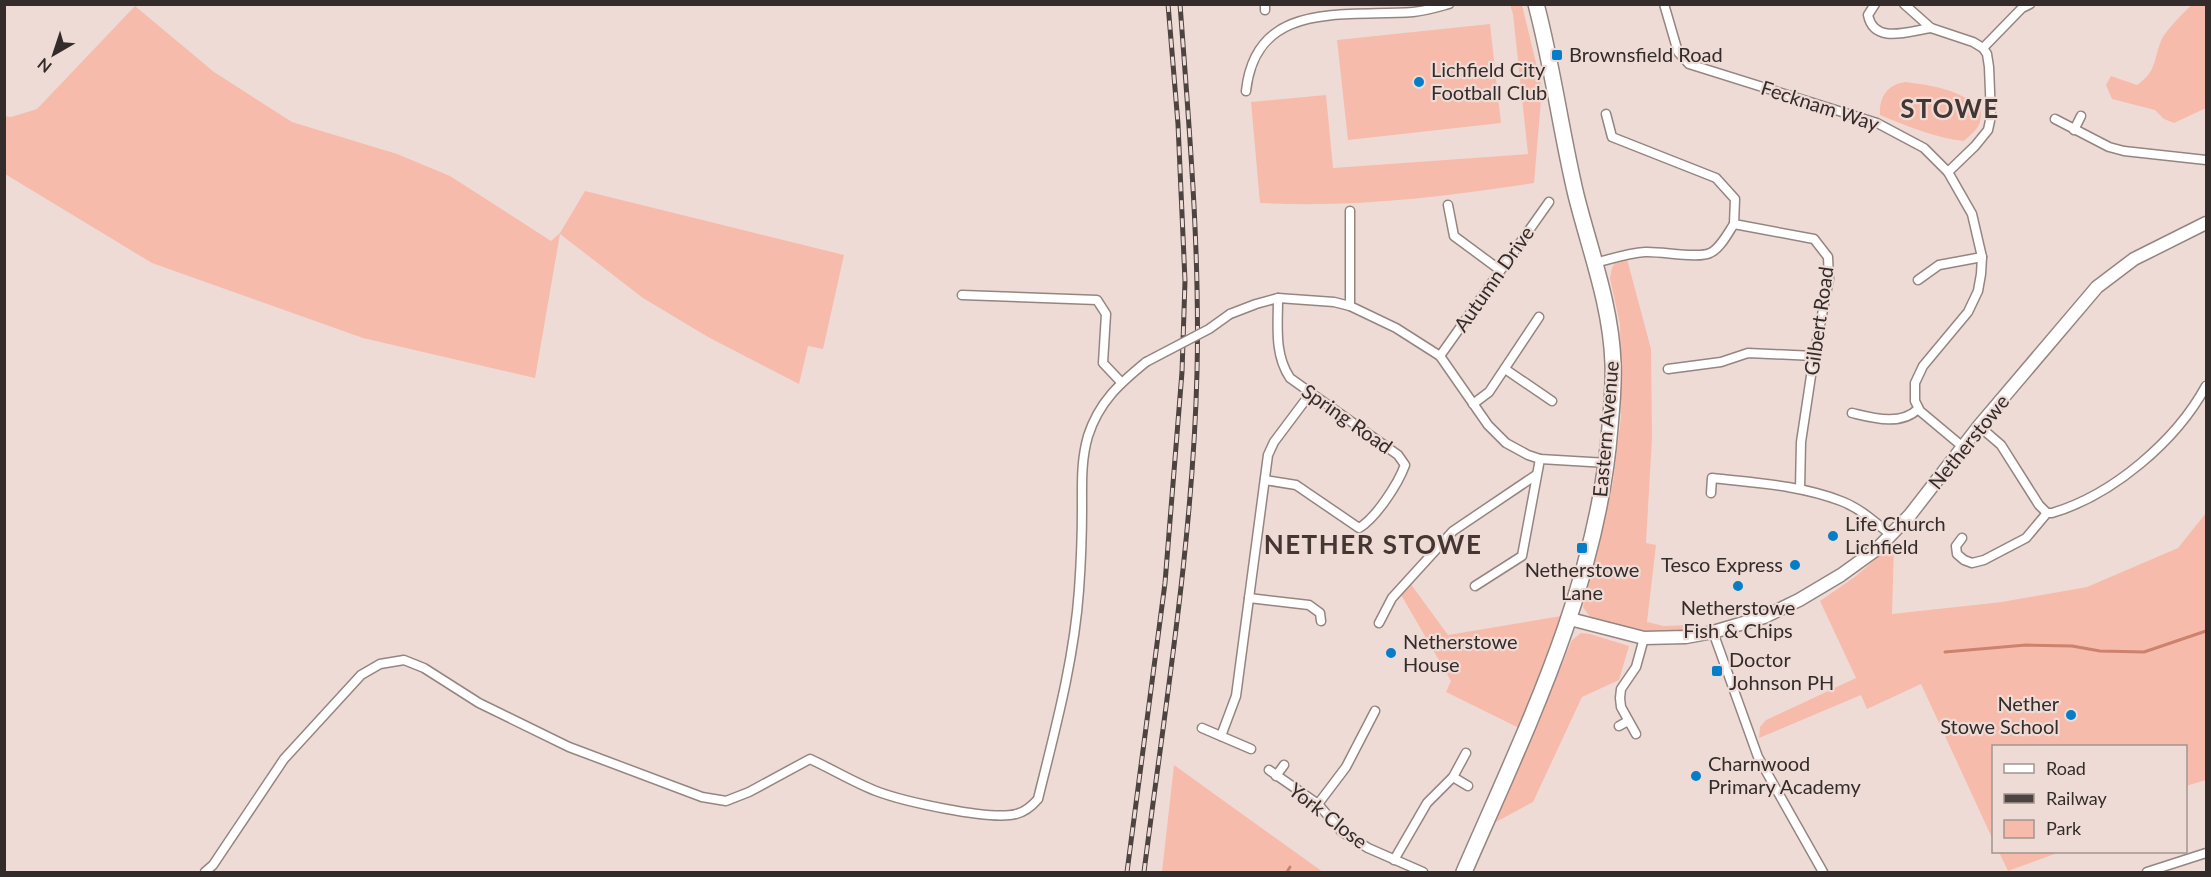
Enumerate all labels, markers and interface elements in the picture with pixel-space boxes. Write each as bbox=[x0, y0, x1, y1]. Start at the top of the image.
north arrow bbox=[24, 24, 84, 84]
place label: Brownsfield Road bbox=[1569, 42, 1723, 66]
marker: Brownsfield Road bbox=[1550, 48, 1564, 62]
text: N bbox=[33, 55, 55, 77]
place label: Lichfield City Football Club bbox=[1431, 57, 1547, 104]
marker: Lichfield City Football Club bbox=[1412, 75, 1426, 89]
street label: Fecknam Way bbox=[1758, 75, 1883, 136]
district label: STOWE bbox=[1900, 92, 2000, 124]
street label: Autumn Drive bbox=[1448, 221, 1538, 336]
street label: Gilbert Road bbox=[1798, 265, 1838, 377]
street label: Eastern Avenue bbox=[1587, 360, 1623, 498]
street label: Spring Road bbox=[1298, 378, 1397, 458]
street label: Netherstowe bbox=[1923, 389, 2014, 493]
place label: Life Church Lichfield bbox=[1845, 511, 1946, 558]
district label: NETHER STOWE bbox=[1264, 528, 1482, 560]
marker: Life Church Lichfield bbox=[1826, 529, 1840, 543]
marker: Netherstowe Lane bbox=[1575, 541, 1589, 555]
place label: Tesco Express bbox=[1661, 552, 1783, 576]
place label: Netherstowe Lane bbox=[1525, 557, 1639, 604]
marker: Tesco Express bbox=[1788, 558, 1802, 572]
marker: Netherstowe Fish & Chips bbox=[1731, 579, 1745, 593]
place label: Netherstowe Fish & Chips bbox=[1681, 595, 1795, 642]
place label: Netherstowe House bbox=[1403, 629, 1518, 676]
marker: Netherstowe House bbox=[1384, 646, 1398, 660]
place label: Doctor Johnson PH bbox=[1729, 647, 1834, 694]
marker: Doctor Johnson PH bbox=[1710, 664, 1724, 678]
place label: Nether Stowe School bbox=[1940, 691, 2060, 738]
marker: Nether Stowe School bbox=[2064, 708, 2078, 722]
legend bbox=[1992, 745, 2187, 853]
place label: Charnwood Primary Academy bbox=[1708, 751, 1862, 798]
text: Road bbox=[2046, 757, 2086, 779]
marker: Charnwood Primary Academy bbox=[1689, 769, 1703, 783]
street label: York Close bbox=[1285, 777, 1373, 853]
text: Railway bbox=[2046, 787, 2107, 809]
text: Park bbox=[2046, 817, 2082, 839]

